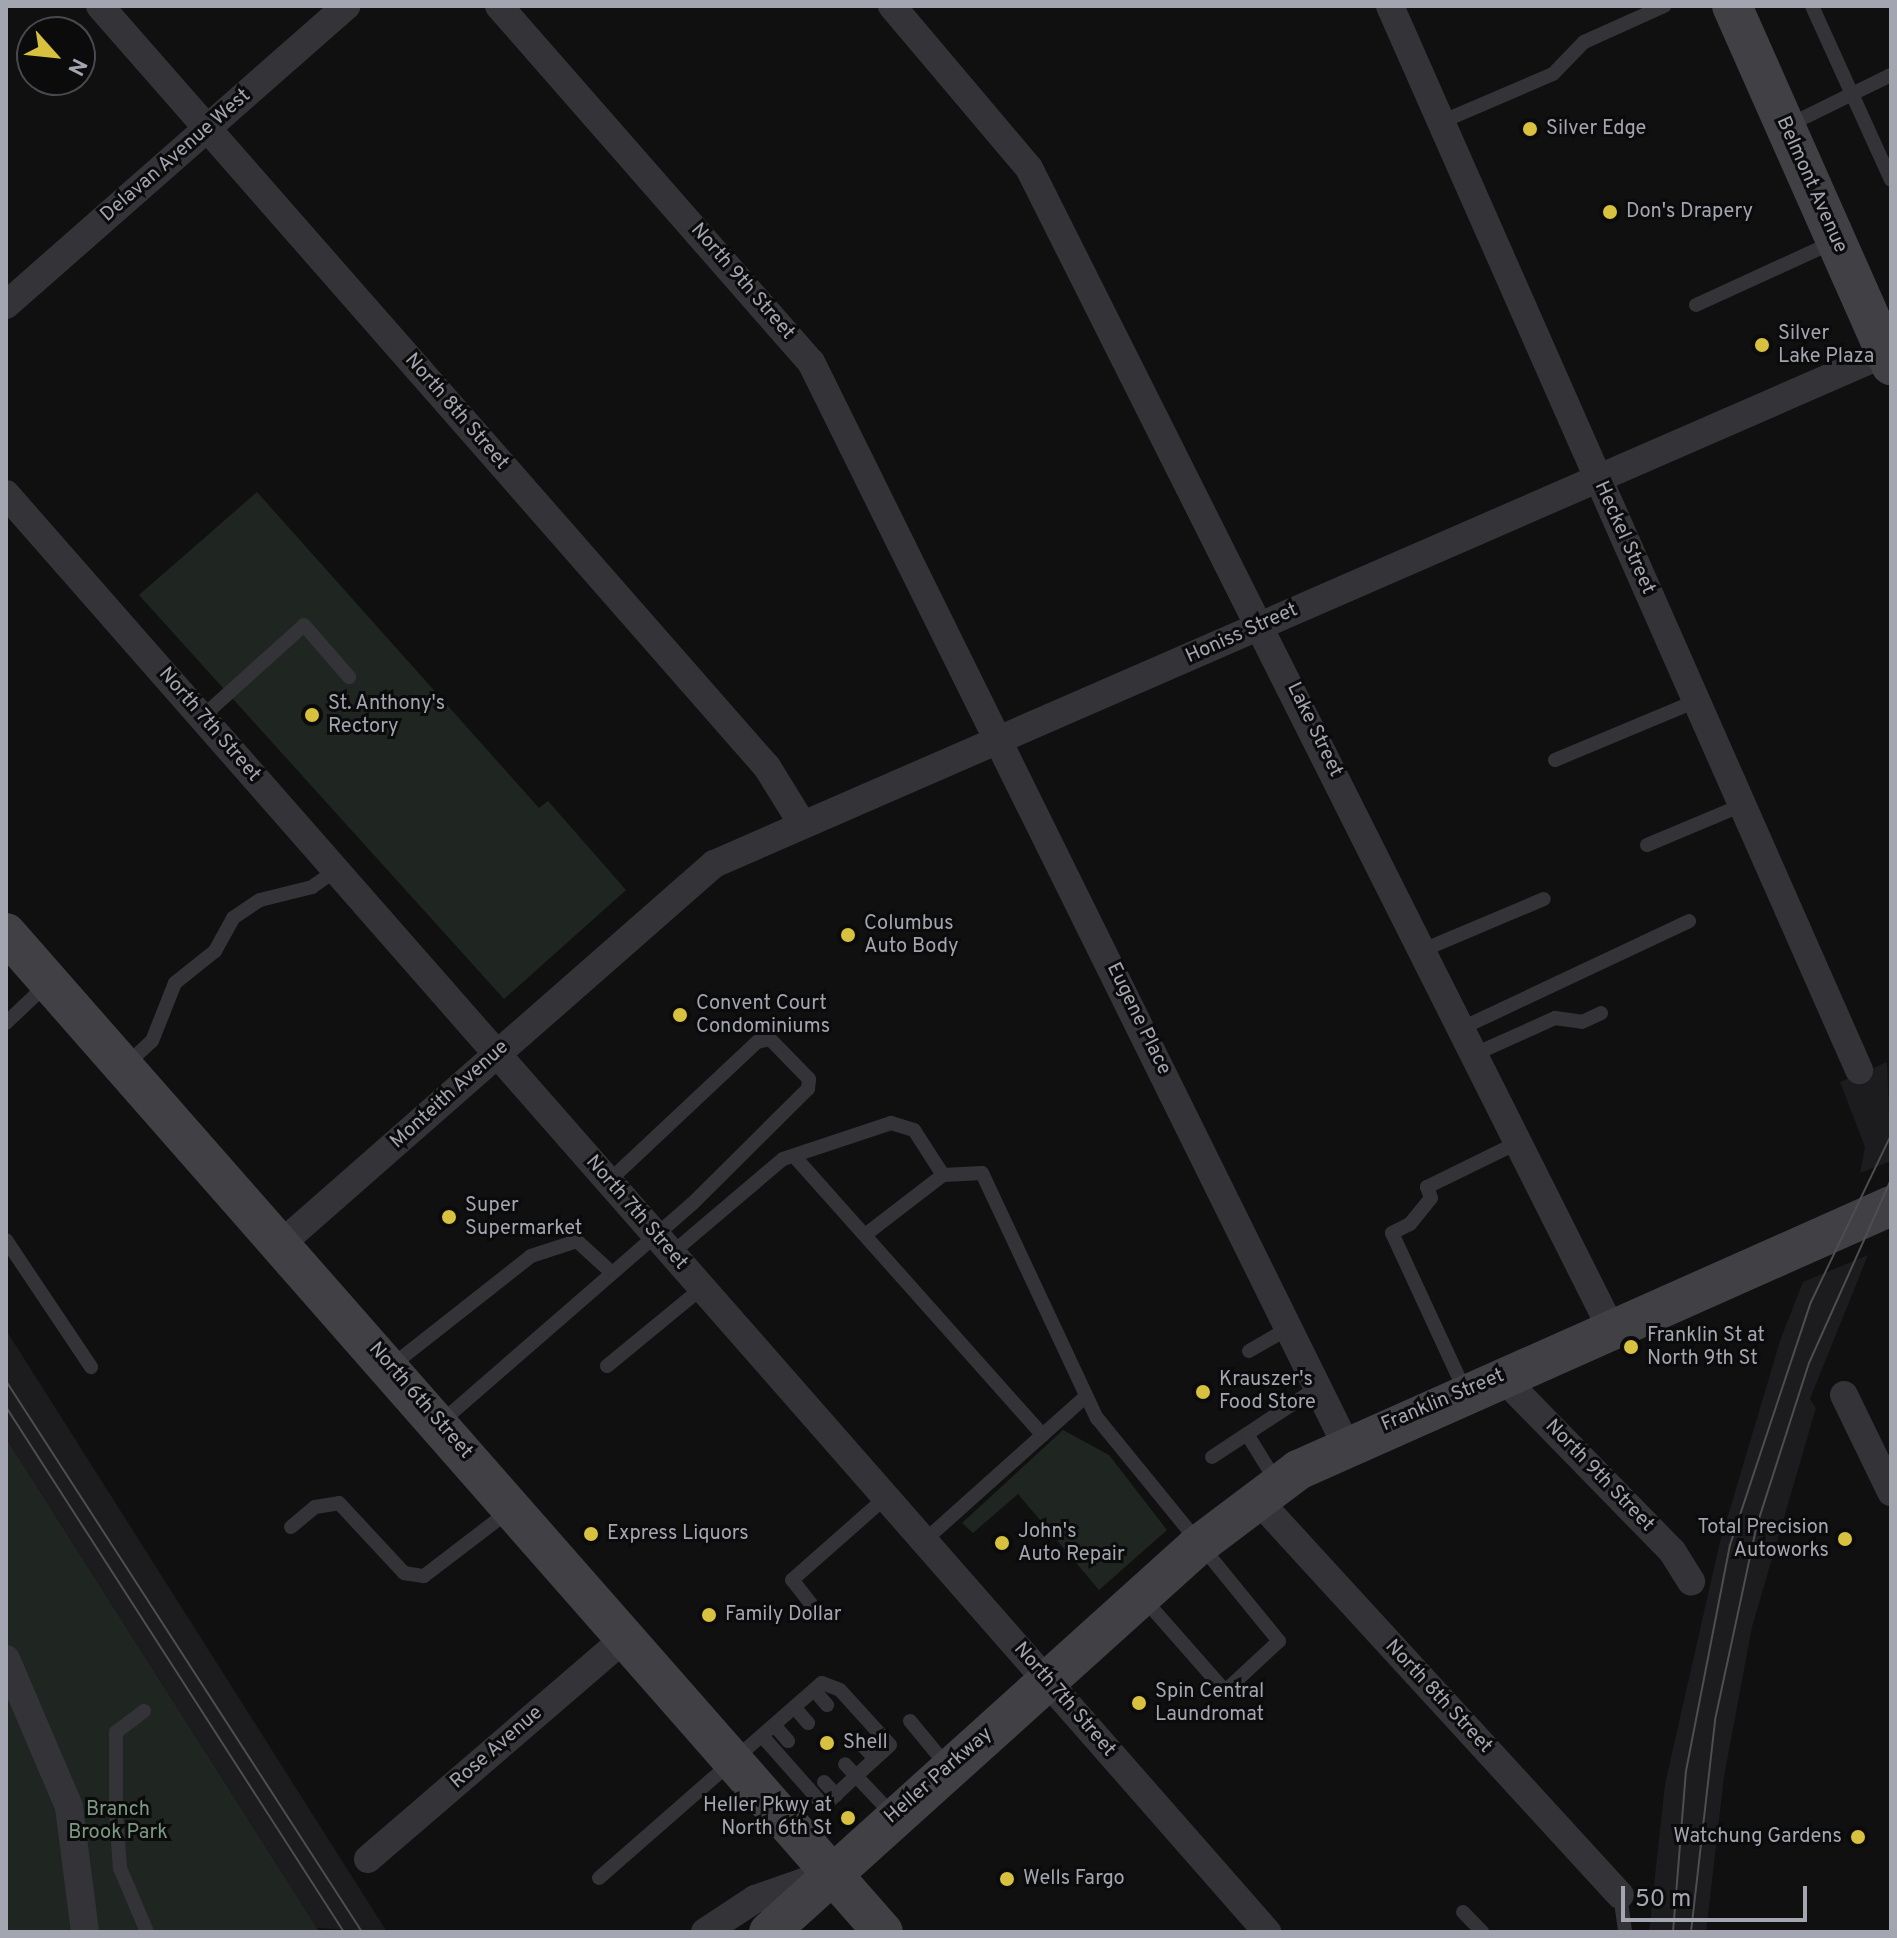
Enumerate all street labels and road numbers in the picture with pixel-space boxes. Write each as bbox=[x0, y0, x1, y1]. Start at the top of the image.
street label: Delavan Avenue West bbox=[96, 84, 256, 228]
street label: Belmont Avenue bbox=[1770, 113, 1852, 257]
street label: North 9th Street bbox=[685, 219, 799, 345]
street label: North 8th Street bbox=[399, 349, 513, 475]
street label: Heckel Street bbox=[1588, 478, 1660, 598]
street label: Honiss Street bbox=[1182, 599, 1302, 669]
street label: North 7th Street bbox=[153, 663, 265, 787]
street label: Lake Street bbox=[1281, 679, 1347, 781]
street label: Eugene Place bbox=[1101, 959, 1175, 1079]
street label: Monteith Avenue bbox=[386, 1035, 514, 1155]
street label: North 7th Street bbox=[580, 1151, 692, 1275]
street label: North 6th Street bbox=[363, 1338, 477, 1464]
street label: Franklin Street bbox=[1378, 1364, 1508, 1438]
street label: North 9th Street bbox=[1539, 1415, 1659, 1537]
street label: North 8th Street bbox=[1379, 1635, 1497, 1759]
street label: North 7th Street bbox=[1008, 1638, 1120, 1762]
street label: Rose Avenue bbox=[446, 1701, 548, 1795]
street label: Heller Parkway bbox=[880, 1723, 998, 1829]

